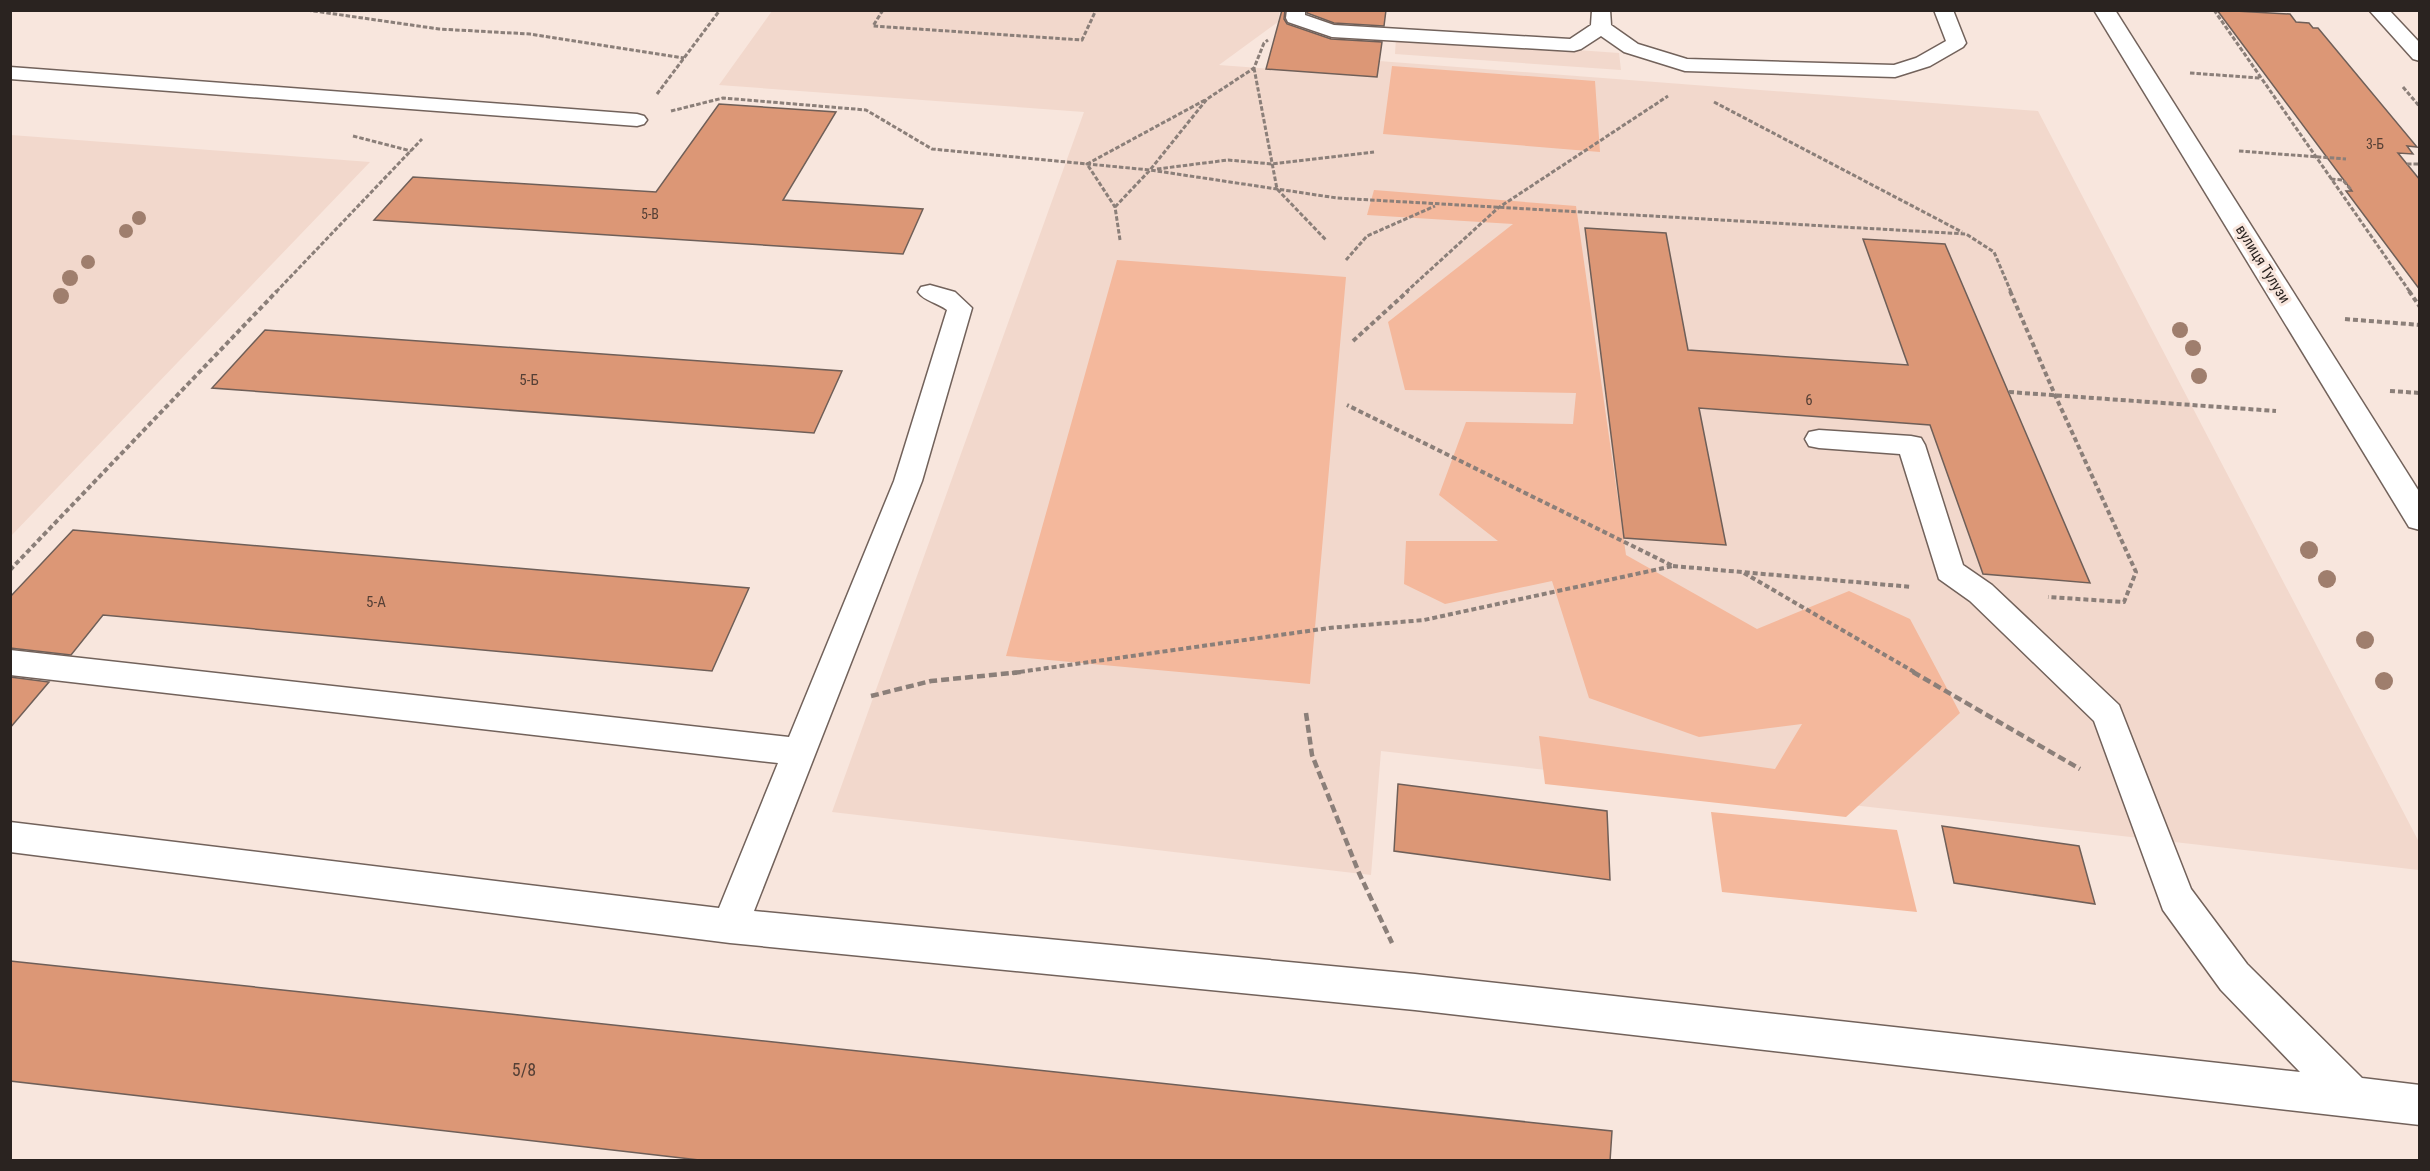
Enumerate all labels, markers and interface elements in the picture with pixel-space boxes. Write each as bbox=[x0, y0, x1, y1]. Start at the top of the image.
house number: 3-Б bbox=[2366, 136, 2384, 152]
house number: 5-В bbox=[641, 206, 659, 222]
street label: вулиця Тулузи bbox=[2232, 222, 2294, 306]
house number: 5-Б bbox=[519, 371, 539, 389]
house number: 6 bbox=[1805, 391, 1813, 409]
house number: 5-А bbox=[366, 593, 386, 611]
house number: 5/8 bbox=[512, 1059, 536, 1080]

